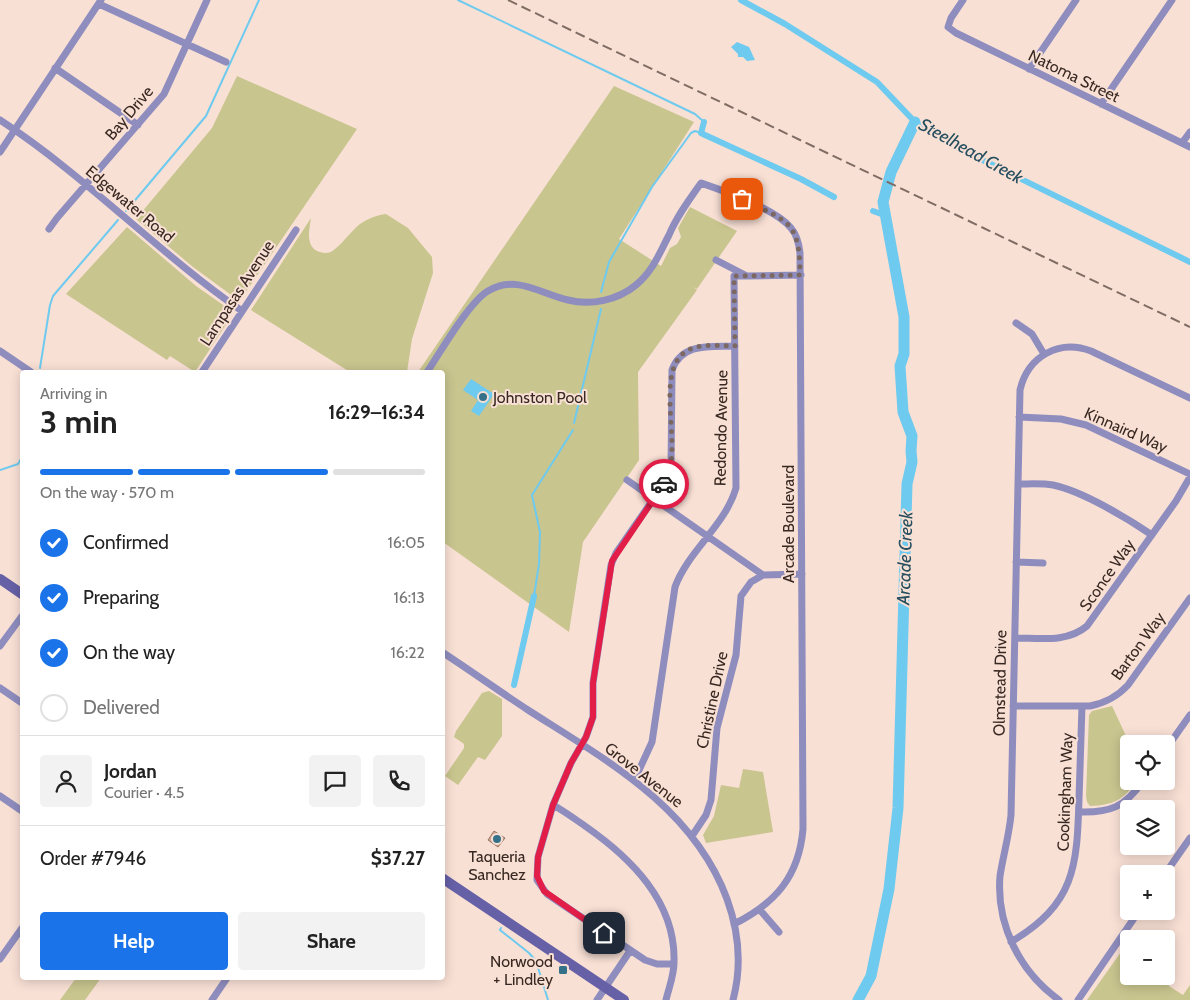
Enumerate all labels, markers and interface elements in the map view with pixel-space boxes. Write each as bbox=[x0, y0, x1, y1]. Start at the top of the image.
street label: Natoma Street bbox=[1025, 46, 1123, 107]
street label: Bay Drive bbox=[101, 82, 157, 144]
water label: Steelhead Creek bbox=[915, 113, 1028, 189]
street label: Edgewater Road bbox=[82, 161, 178, 247]
pin bbox=[721, 178, 763, 220]
icon: bag bbox=[728, 185, 756, 213]
street label: Lampasas Avenue bbox=[196, 237, 278, 349]
street label: Redondo Avenue bbox=[710, 370, 732, 486]
text: Arriving in bbox=[40, 384, 107, 403]
place label: Johnston Pool bbox=[492, 388, 587, 407]
marker: Johnston Pool bbox=[477, 391, 489, 403]
text: 16:29–16:34 bbox=[328, 401, 425, 424]
text: 3 min bbox=[40, 402, 118, 441]
street label: Kinnaird Way bbox=[1081, 403, 1171, 457]
courier bbox=[639, 459, 689, 509]
street label: Arcade Boulevard bbox=[779, 465, 798, 583]
icon: car bbox=[650, 470, 678, 498]
text: On the way · 570 m bbox=[40, 483, 174, 502]
water label: Arcade Creek bbox=[892, 509, 918, 606]
icon: check bbox=[40, 529, 68, 557]
text: Confirmed bbox=[83, 531, 169, 554]
text: 16:05 bbox=[388, 533, 425, 552]
street label: Sconce Way bbox=[1075, 536, 1139, 614]
icon: check bbox=[40, 584, 68, 612]
text: Preparing bbox=[83, 586, 159, 609]
text: 16:13 bbox=[393, 588, 425, 607]
street label: Barton Way bbox=[1107, 608, 1169, 684]
street label: Olmstead Drive bbox=[990, 630, 1010, 736]
icon: check bbox=[40, 639, 68, 667]
text: On the way bbox=[83, 641, 175, 664]
text: 16:22 bbox=[391, 643, 425, 662]
street label: Christine Drive bbox=[692, 650, 732, 750]
text: Delivered bbox=[83, 696, 160, 719]
street label: Cookingham Way bbox=[1053, 732, 1077, 852]
map controls bbox=[1120, 735, 1175, 985]
button: locate bbox=[1120, 735, 1175, 790]
street label: Grove Avenue bbox=[601, 738, 687, 812]
button: person bbox=[40, 755, 92, 807]
button: chat bbox=[309, 755, 361, 807]
button: phone bbox=[373, 755, 425, 807]
text: Jordan bbox=[104, 760, 157, 783]
text: Courier · 4.5 bbox=[104, 783, 185, 802]
button: layers bbox=[1120, 800, 1175, 855]
marker: Taqueria Sanchez bbox=[491, 833, 503, 845]
text: Order #7946 bbox=[40, 847, 146, 870]
text: $37.27 bbox=[371, 847, 425, 870]
place label: Taqueria Sanchez bbox=[468, 847, 526, 884]
button: + bbox=[1120, 865, 1175, 920]
button: Help bbox=[40, 912, 228, 970]
button: Share bbox=[238, 912, 425, 970]
pin bbox=[583, 912, 625, 954]
icon: home bbox=[590, 919, 618, 947]
button: − bbox=[1120, 930, 1175, 985]
place label: Norwood + Lindley bbox=[490, 952, 553, 989]
marker: Norwood + Lindley bbox=[557, 964, 569, 976]

